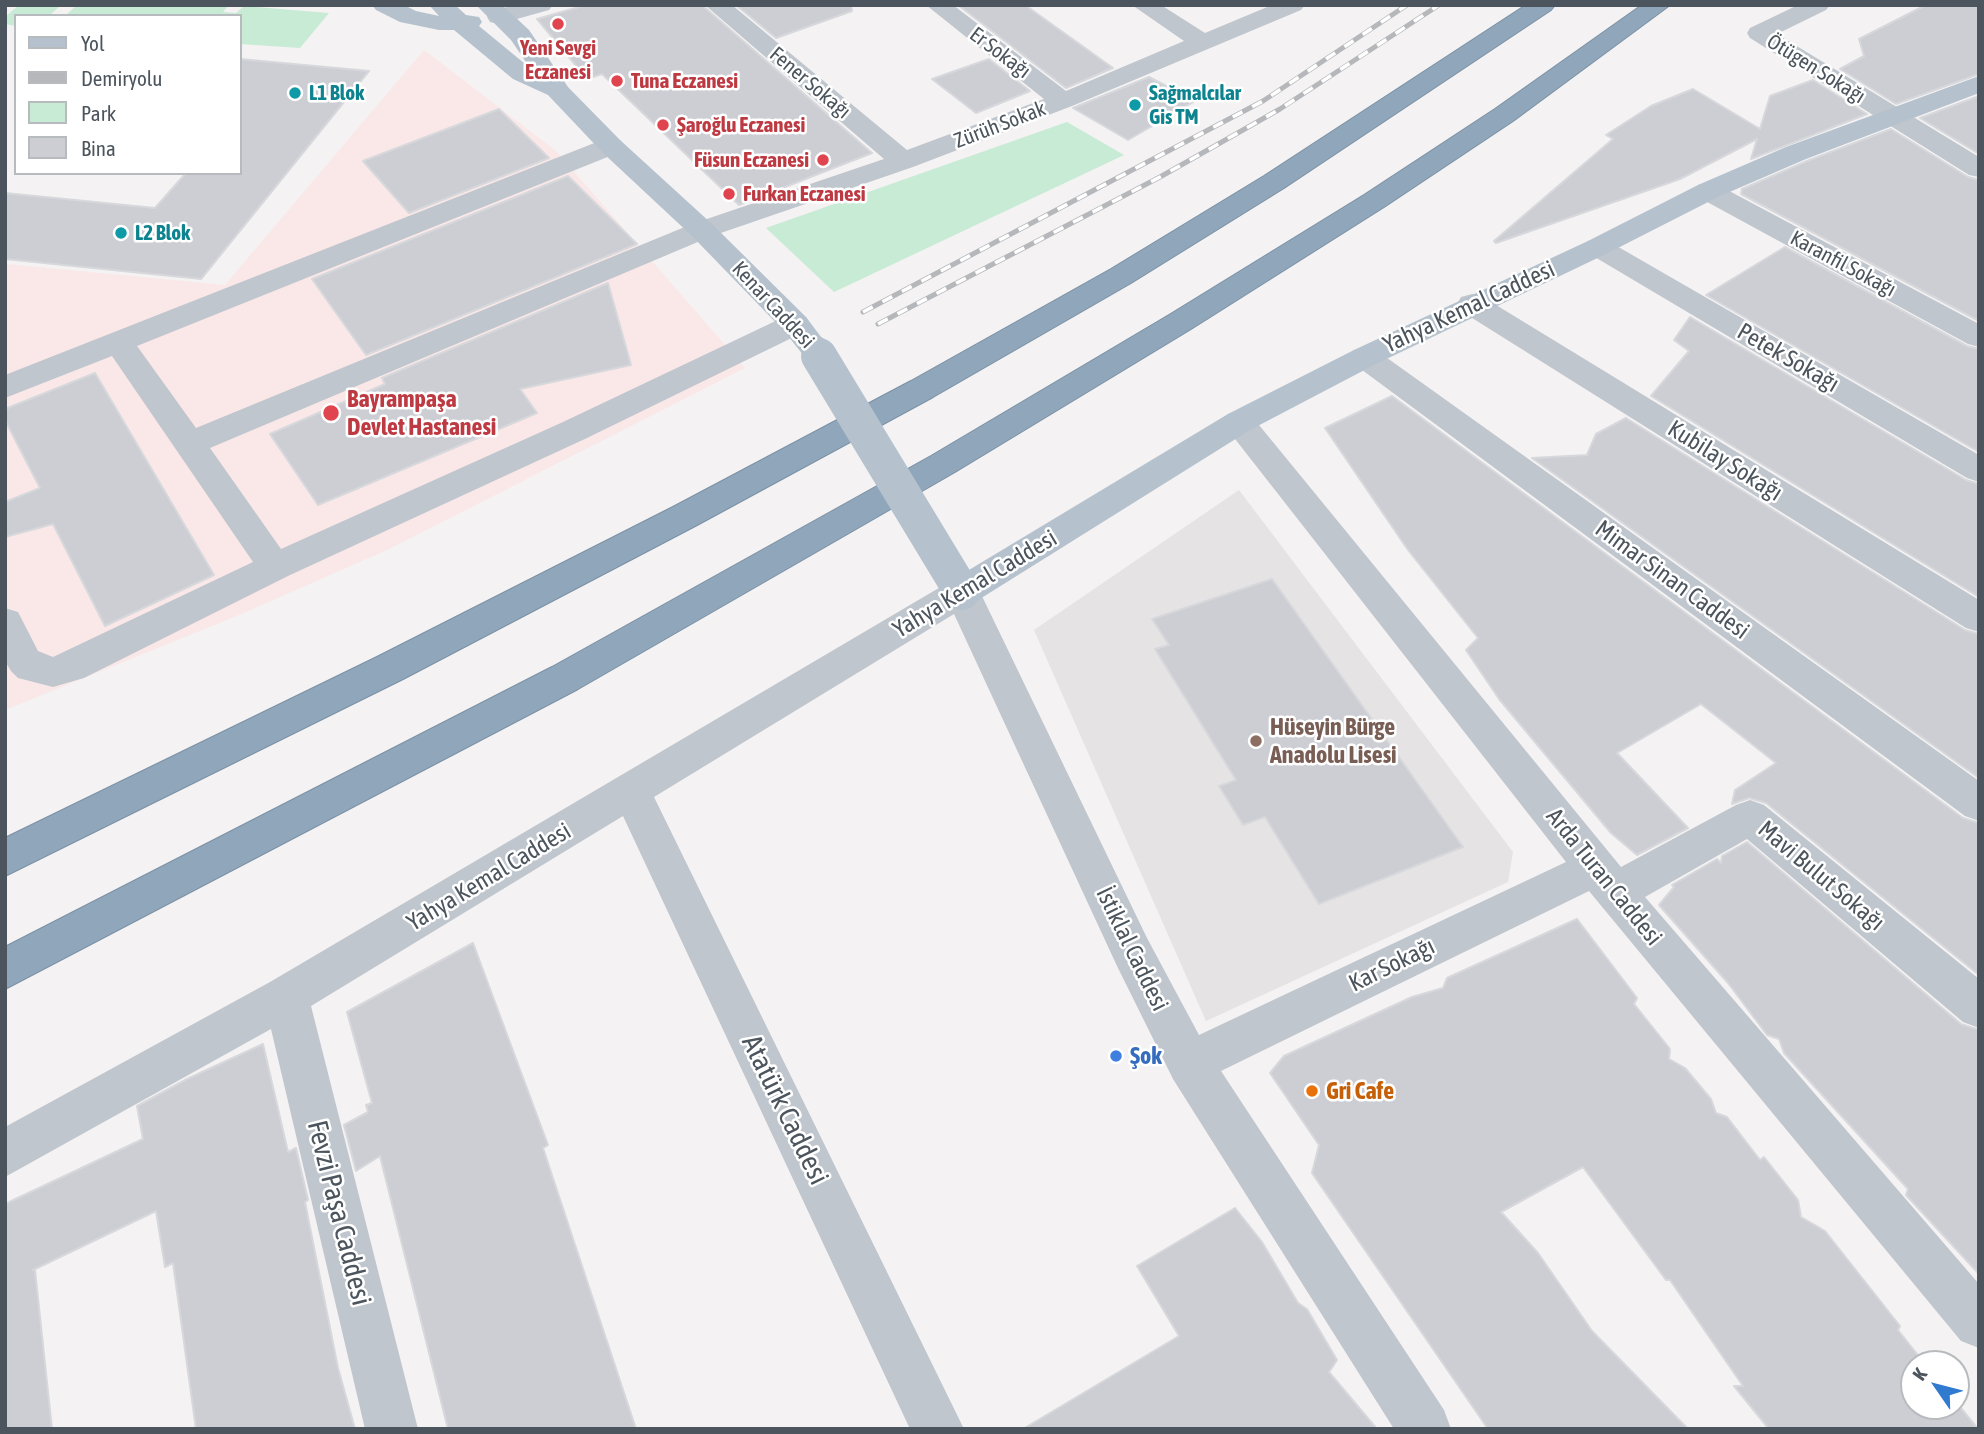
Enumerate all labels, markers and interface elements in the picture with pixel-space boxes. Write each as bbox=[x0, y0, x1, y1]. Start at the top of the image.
legend bbox=[14, 14, 242, 175]
marker: Yeni Sevgi Eczanesi bbox=[550, 16, 566, 32]
street label: Er Sokağı bbox=[965, 22, 1035, 84]
street label: Ötügen Sokağı bbox=[1762, 29, 1870, 109]
text: Yol bbox=[81, 31, 105, 55]
place label: Yeni Sevgi Eczanesi bbox=[520, 35, 596, 85]
street label: Fener Sokağı bbox=[764, 42, 856, 124]
text: Demiryolu bbox=[81, 66, 162, 90]
place label: Tuna Eczanesi bbox=[631, 68, 738, 94]
marker: Tuna Eczanesi bbox=[609, 73, 625, 89]
place label: L1 Blok bbox=[309, 80, 364, 106]
place label: Sağmalcılar Gis TM bbox=[1149, 80, 1241, 130]
marker: L1 Blok bbox=[287, 85, 303, 101]
street label: Zürüh Sokak bbox=[951, 96, 1049, 154]
marker: Sağmalcılar Gis TM bbox=[1127, 97, 1143, 113]
text: Park bbox=[81, 101, 116, 125]
place label: Şaroğlu Eczanesi bbox=[677, 112, 805, 138]
marker: Şaroğlu Eczanesi bbox=[655, 117, 671, 133]
text: Bina bbox=[81, 136, 116, 160]
place label: Füsun Eczanesi bbox=[694, 147, 809, 173]
marker: Füsun Eczanesi bbox=[815, 152, 831, 168]
place label: Furkan Eczanesi bbox=[743, 181, 866, 207]
marker: Furkan Eczanesi bbox=[721, 186, 737, 202]
place label: L2 Blok bbox=[135, 220, 190, 246]
marker: L2 Blok bbox=[113, 225, 129, 241]
street label: Karanfil Sokağı bbox=[1786, 226, 1900, 302]
street label: Yahya Kemal Caddesi bbox=[1379, 255, 1559, 359]
street label: Kenar Caddesi bbox=[727, 256, 819, 354]
street label: Petek Sokağı bbox=[1732, 317, 1844, 399]
place label: Bayrampaşa Devlet Hastanesi bbox=[347, 385, 496, 441]
marker: Bayrampaşa Devlet Hastanesi bbox=[321, 403, 341, 423]
street label: Kubilay Sokağı bbox=[1662, 414, 1788, 508]
street label: Mimar Sinan Caddesi bbox=[1589, 514, 1755, 646]
street label: Yahya Kemal Caddesi bbox=[888, 524, 1062, 644]
place label: Hüseyin Bürge Anadolu Lisesi bbox=[1270, 713, 1397, 769]
marker: Hüseyin Bürge Anadolu Lisesi bbox=[1248, 733, 1264, 749]
street label: Arda Turan Caddesi bbox=[1540, 803, 1668, 951]
street label: Mavi Bulut Sokağı bbox=[1752, 815, 1890, 937]
street label: Yahya Kemal Caddesi bbox=[402, 817, 576, 937]
street label: İstiklal Caddesi bbox=[1090, 882, 1174, 1016]
street label: Kar Sokağı bbox=[1344, 932, 1440, 998]
street label: Atatürk Caddesi bbox=[734, 1030, 836, 1190]
place label: Şok bbox=[1130, 1042, 1162, 1070]
marker: Şok bbox=[1108, 1048, 1124, 1064]
place label: Gri Cafe bbox=[1326, 1077, 1394, 1105]
marker: Gri Cafe bbox=[1304, 1083, 1320, 1099]
street label: Fevzi Paşa Caddesi bbox=[300, 1117, 378, 1309]
north arrow bbox=[1900, 1350, 1970, 1420]
text: K bbox=[1908, 1364, 1931, 1384]

